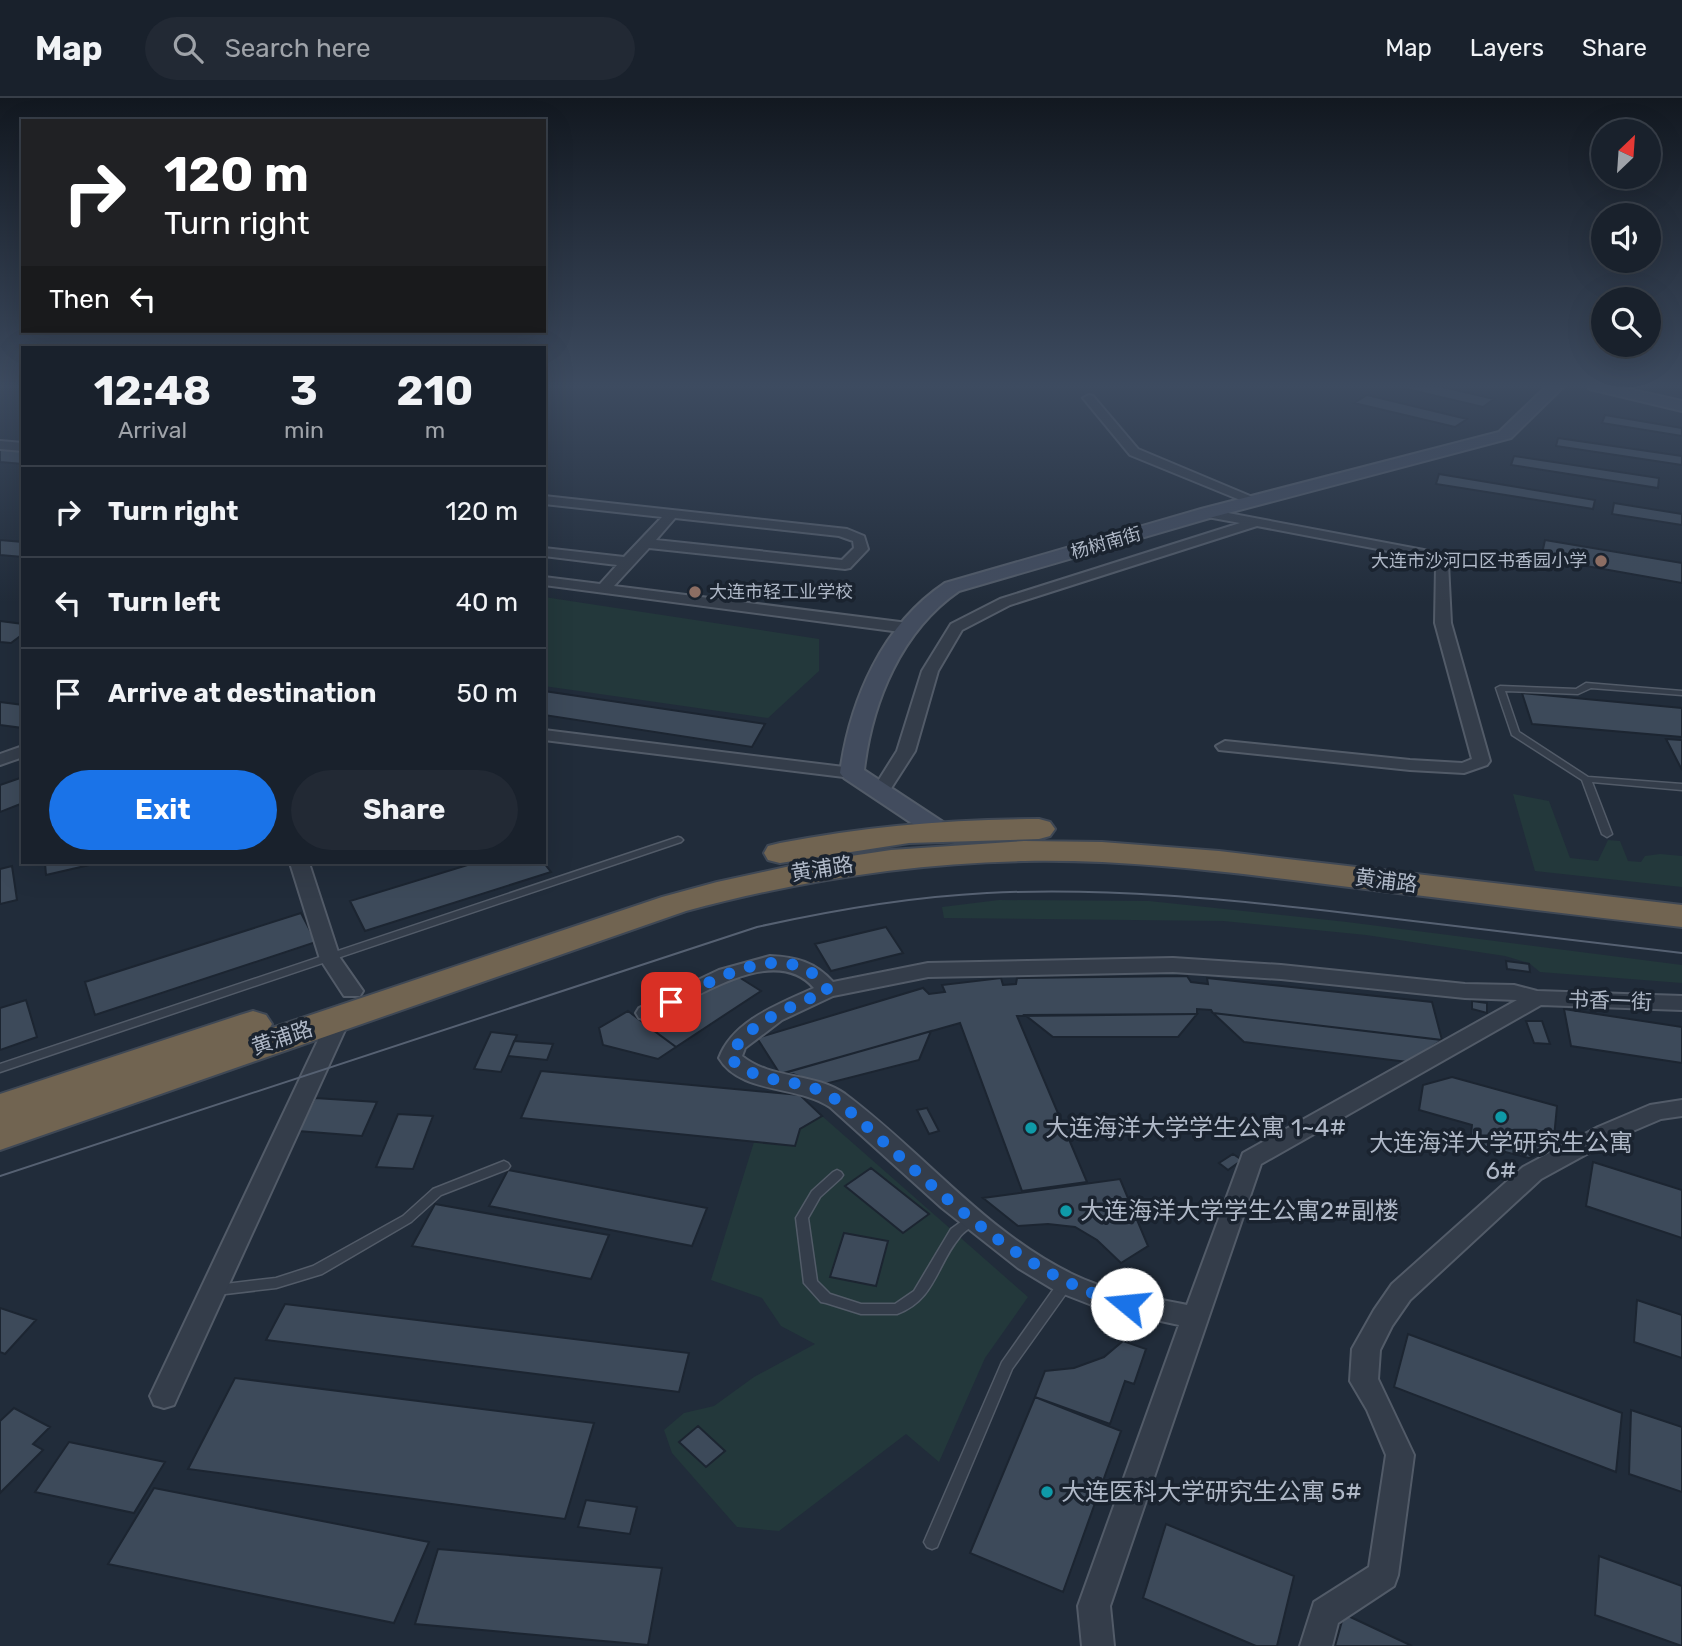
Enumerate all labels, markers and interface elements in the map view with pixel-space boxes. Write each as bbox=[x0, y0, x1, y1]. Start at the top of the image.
search box bbox=[145, 17, 635, 80]
text: Map bbox=[35, 29, 103, 68]
icon: search bbox=[169, 29, 207, 67]
text: Search here bbox=[225, 33, 370, 64]
text: Map bbox=[1385, 34, 1432, 62]
text: Layers bbox=[1470, 34, 1544, 62]
text: Share bbox=[1582, 34, 1647, 62]
north arrow bbox=[1591, 119, 1661, 189]
map controls bbox=[1591, 119, 1661, 357]
text: 120 m bbox=[164, 145, 309, 203]
icon: right bbox=[49, 147, 140, 238]
button: sound bbox=[1591, 203, 1661, 273]
text: Turn right bbox=[164, 204, 309, 242]
icon: left bbox=[124, 280, 162, 318]
text: Then bbox=[49, 284, 110, 315]
button: search bbox=[1591, 287, 1661, 357]
text: 12:48 bbox=[94, 366, 211, 416]
text: 3 bbox=[290, 366, 318, 416]
text: 210 bbox=[397, 366, 473, 416]
text: Arrival bbox=[118, 416, 187, 444]
text: min bbox=[284, 416, 324, 444]
text: m bbox=[425, 416, 445, 444]
icon: right bbox=[49, 493, 87, 531]
text: Turn right bbox=[108, 496, 238, 527]
text: 120 m bbox=[446, 496, 518, 527]
street label: 杨树南街 bbox=[1068, 523, 1144, 563]
place label: 大连市沙河口区书香园小学 bbox=[1371, 550, 1587, 572]
marker: 大连市沙河口区书香园小学 bbox=[1593, 553, 1609, 569]
place label: 大连市轻工业学校 bbox=[709, 581, 853, 603]
icon: left bbox=[49, 584, 87, 622]
marker: 大连市轻工业学校 bbox=[687, 584, 703, 600]
text: Turn left bbox=[108, 587, 220, 618]
text: 40 m bbox=[456, 587, 518, 618]
icon: arrive bbox=[49, 675, 87, 713]
text: Arrive at destination bbox=[108, 678, 376, 709]
text: 50 m bbox=[457, 678, 518, 709]
button: Exit bbox=[49, 770, 277, 850]
button: Share bbox=[291, 770, 518, 850]
street label: 黄浦路 bbox=[789, 851, 855, 886]
street label: 黄浦路 bbox=[1353, 864, 1419, 897]
pin bbox=[641, 972, 701, 1032]
icon: arrive bbox=[652, 983, 690, 1021]
street label: 书香一街 bbox=[1568, 987, 1652, 1014]
street label: 黄浦路 bbox=[248, 1015, 316, 1060]
marker: 大连海洋大学研究生公寓 6# bbox=[1493, 1109, 1509, 1125]
place label: 大连海洋大学学生公寓 1~4# bbox=[1045, 1114, 1346, 1142]
marker: 大连海洋大学学生公寓 1~4# bbox=[1023, 1120, 1039, 1136]
place label: 大连海洋大学研究生公寓 6# bbox=[1369, 1129, 1633, 1185]
place label: 大连海洋大学学生公寓2#副楼 bbox=[1080, 1197, 1399, 1225]
marker: 大连海洋大学学生公寓2#副楼 bbox=[1058, 1203, 1074, 1219]
position arrow bbox=[1090, 1267, 1164, 1341]
place label: 大连医科大学研究生公寓 5# bbox=[1061, 1478, 1362, 1506]
marker: 大连医科大学研究生公寓 5# bbox=[1039, 1484, 1055, 1500]

